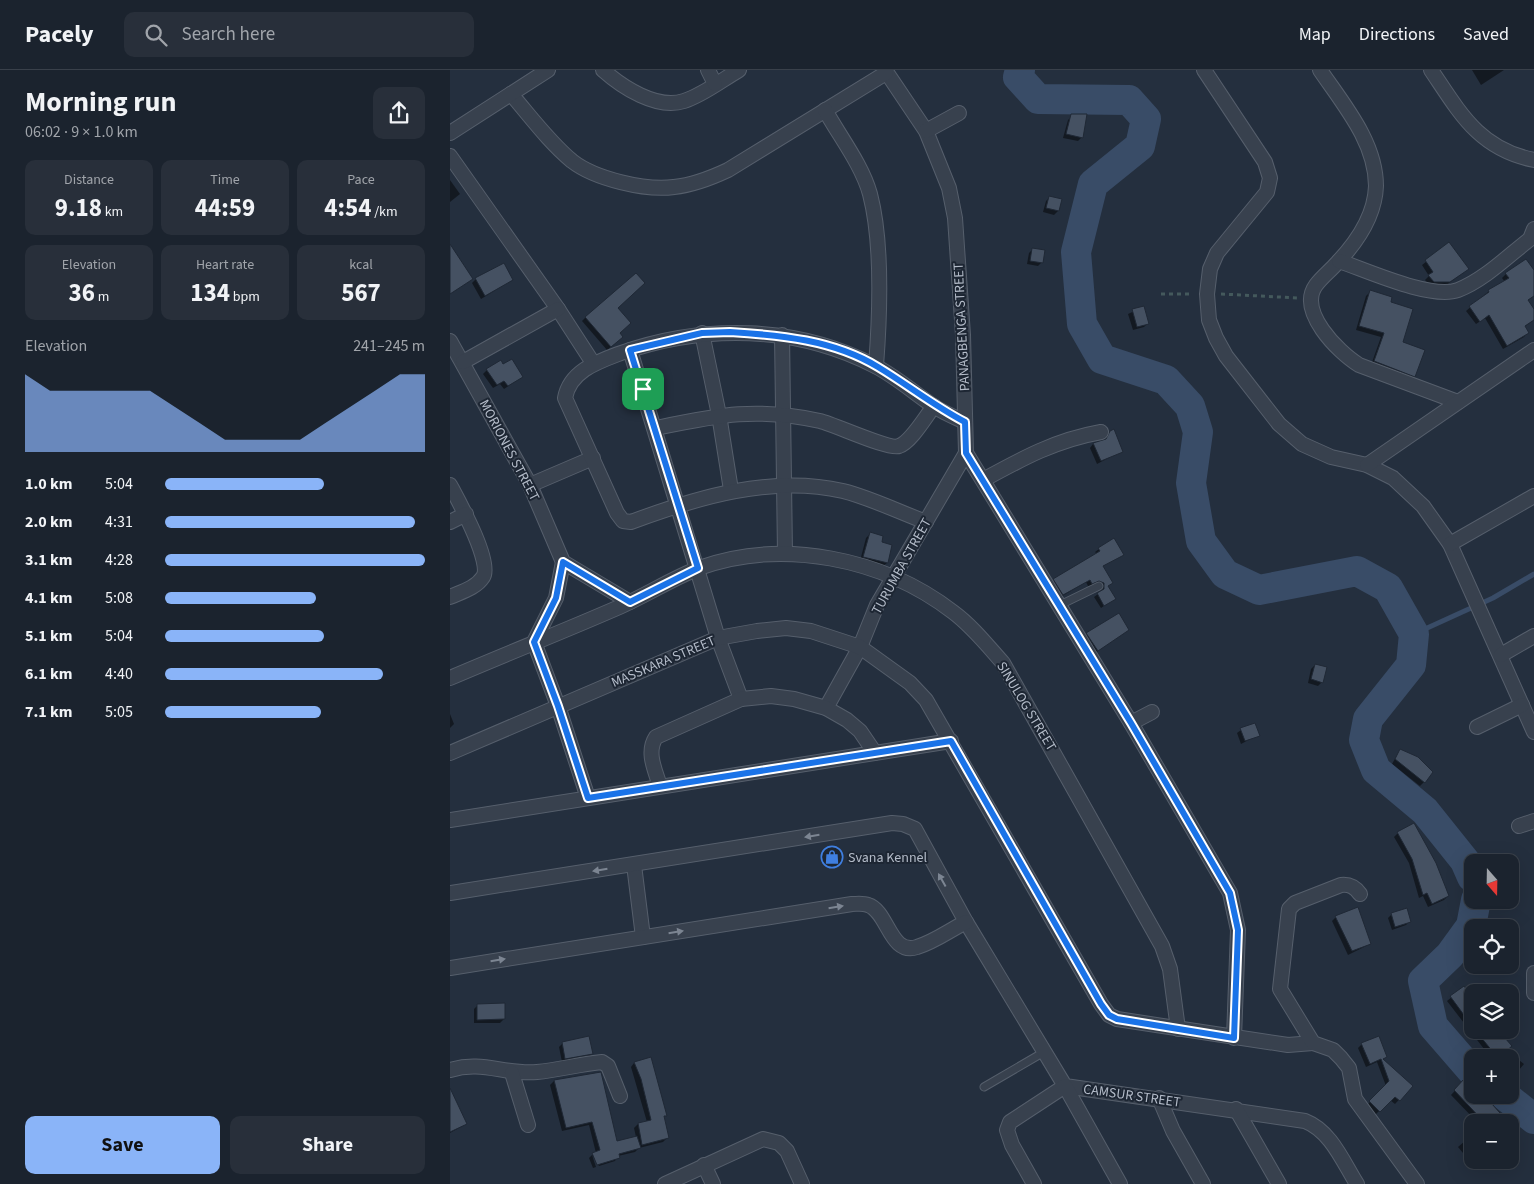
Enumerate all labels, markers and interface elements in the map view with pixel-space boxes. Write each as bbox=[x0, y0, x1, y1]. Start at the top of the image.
search box bbox=[124, 12, 474, 57]
text: Pacely bbox=[25, 17, 94, 52]
icon: search bbox=[142, 21, 170, 49]
text: Search here bbox=[182, 21, 275, 48]
text: Map bbox=[1299, 22, 1331, 47]
text: Directions bbox=[1359, 22, 1435, 47]
text: Saved bbox=[1463, 22, 1509, 47]
text: Morning run bbox=[25, 82, 176, 122]
button: share bbox=[373, 87, 425, 139]
text: 06:02 · 9 × 1.0 km bbox=[25, 121, 138, 143]
text: Distance bbox=[64, 170, 114, 190]
text: Time bbox=[210, 170, 240, 190]
text: Pace bbox=[347, 170, 375, 190]
text: 9.18 bbox=[55, 190, 102, 226]
text: 44:59 bbox=[195, 190, 255, 226]
text: 4:54 bbox=[324, 190, 371, 226]
text: km bbox=[102, 202, 123, 222]
text: /km bbox=[371, 202, 398, 222]
text: Elevation bbox=[62, 255, 116, 275]
text: Heart rate bbox=[196, 255, 254, 275]
text: kcal bbox=[349, 255, 373, 275]
street label: PANAGBENGA STREET bbox=[949, 262, 975, 392]
text: 36 bbox=[69, 275, 95, 311]
text: 134 bbox=[190, 275, 230, 311]
text: 567 bbox=[341, 275, 381, 311]
text: m bbox=[95, 287, 109, 307]
text: bpm bbox=[230, 287, 260, 307]
text: Elevation bbox=[25, 335, 87, 357]
text: 241–245 m bbox=[353, 335, 425, 357]
pin bbox=[622, 368, 664, 410]
icon: arrive bbox=[629, 375, 657, 403]
street label: MORIONES STREET bbox=[474, 396, 544, 505]
text: 1.0 km bbox=[25, 473, 72, 495]
text: 5:04 bbox=[105, 473, 133, 495]
text: 2.0 km bbox=[25, 511, 72, 533]
text: 4:31 bbox=[105, 511, 133, 533]
street label: TURUMBA STREET bbox=[867, 514, 937, 618]
text: 3.1 km bbox=[25, 549, 72, 571]
text: 4:28 bbox=[105, 549, 133, 571]
text: 4.1 km bbox=[25, 587, 72, 609]
text: 5:08 bbox=[105, 587, 133, 609]
text: 5.1 km bbox=[25, 625, 72, 647]
text: 5:04 bbox=[105, 625, 133, 647]
street label: MASSKARA STREET bbox=[608, 631, 719, 693]
street label: SINULOG STREET bbox=[991, 658, 1061, 756]
text: 6.1 km bbox=[25, 663, 72, 685]
text: 4:40 bbox=[105, 663, 133, 685]
text: 7.1 km bbox=[25, 701, 72, 723]
text: 5:05 bbox=[105, 701, 133, 723]
one-way arrow bbox=[803, 832, 819, 840]
shop icon: Svana Kennel bbox=[820, 845, 844, 869]
place label: Svana Kennel bbox=[848, 848, 928, 868]
north arrow bbox=[1464, 854, 1519, 909]
map controls bbox=[1464, 854, 1519, 1169]
one-way arrow bbox=[591, 867, 607, 875]
one-way arrow bbox=[938, 873, 947, 886]
one-way arrow bbox=[829, 902, 845, 910]
button: locate bbox=[1464, 919, 1519, 974]
one-way arrow bbox=[668, 927, 684, 935]
one-way arrow bbox=[490, 956, 506, 964]
button: layers bbox=[1464, 984, 1519, 1039]
button: + bbox=[1464, 1049, 1519, 1104]
street label: CAMSUR STREET bbox=[1082, 1079, 1182, 1113]
button: − bbox=[1464, 1114, 1519, 1169]
button: Save bbox=[25, 1116, 220, 1174]
button: Share bbox=[230, 1116, 425, 1174]

